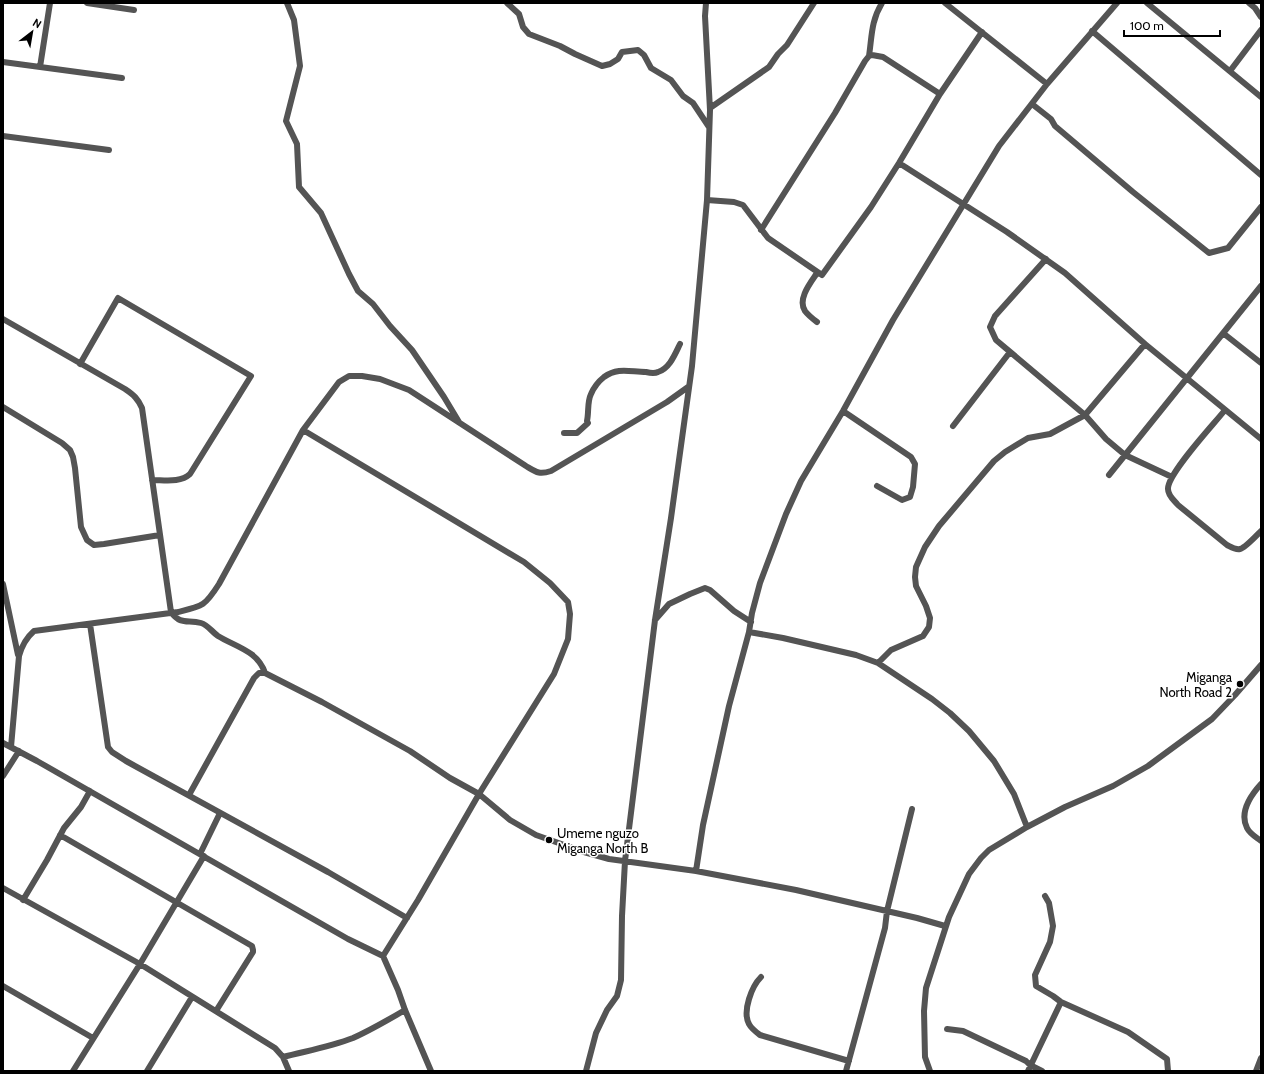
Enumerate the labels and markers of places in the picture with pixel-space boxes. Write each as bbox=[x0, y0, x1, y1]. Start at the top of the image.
place label: Miganga North Road 2 bbox=[1159, 669, 1233, 700]
marker: Miganga North Road 2 bbox=[1235, 679, 1245, 689]
place label: Umeme nguzo Miganga North B bbox=[557, 825, 648, 856]
marker: Umeme nguzo Miganga North B bbox=[544, 835, 554, 845]

